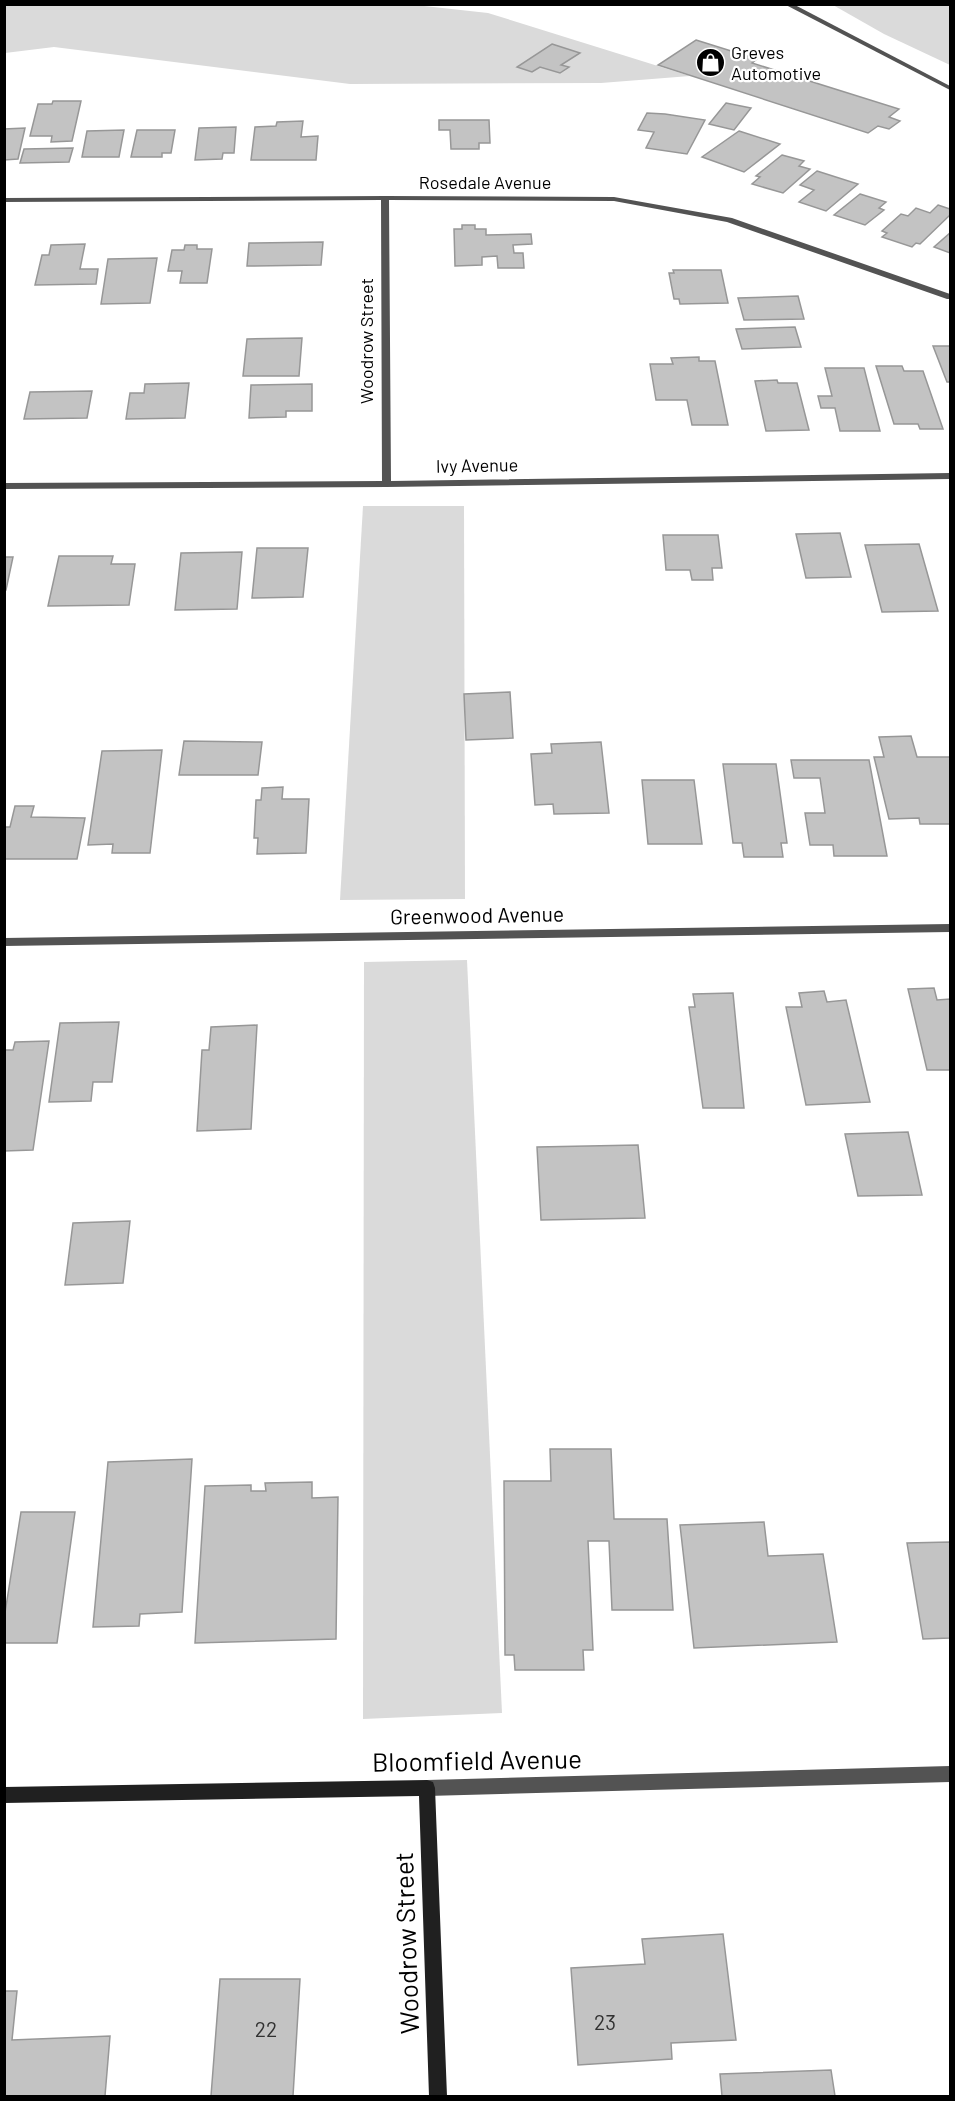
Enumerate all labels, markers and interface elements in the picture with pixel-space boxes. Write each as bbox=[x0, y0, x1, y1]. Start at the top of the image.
place label: Greves Automotive bbox=[731, 41, 821, 84]
shop icon: Greves Automotive bbox=[694, 47, 726, 79]
street label: Rosedale Avenue bbox=[419, 171, 551, 193]
street label: Woodrow Street bbox=[355, 278, 377, 404]
street label: Ivy Avenue bbox=[436, 453, 518, 477]
street label: Greenwood Avenue bbox=[390, 900, 564, 929]
street label: Bloomfield Avenue bbox=[372, 1742, 582, 1777]
street label: Woodrow Street bbox=[387, 1852, 424, 2035]
house number: 23 bbox=[594, 2009, 616, 2034]
house number: 22 bbox=[255, 2016, 277, 2041]

